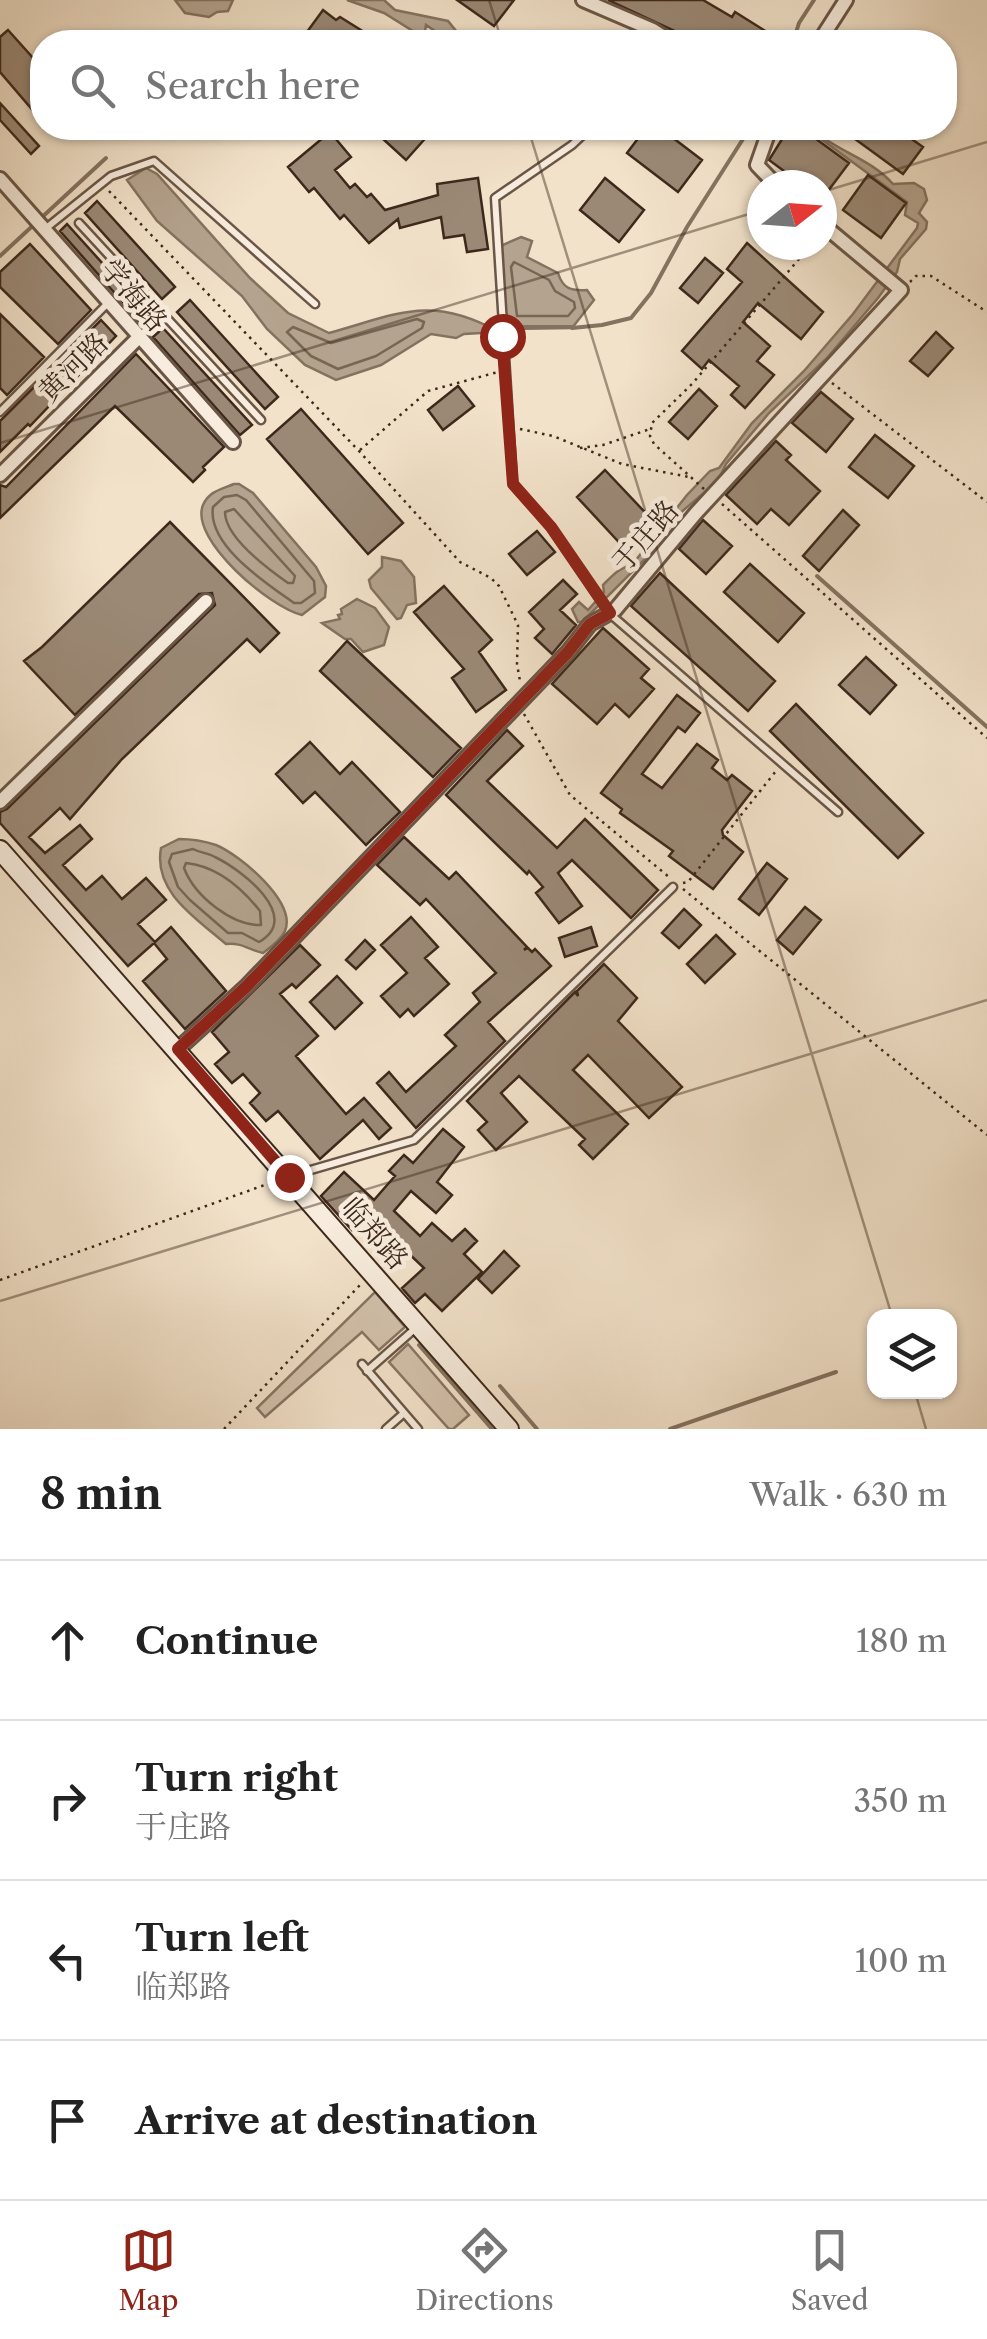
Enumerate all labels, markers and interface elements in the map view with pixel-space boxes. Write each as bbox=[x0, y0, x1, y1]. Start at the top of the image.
search box bbox=[30, 30, 957, 140]
icon: search bbox=[65, 58, 120, 113]
text: Search here bbox=[145, 62, 360, 109]
north arrow bbox=[747, 170, 837, 260]
street label: 学海路 bbox=[94, 252, 174, 338]
route start bbox=[480, 314, 526, 360]
street label: 黄河路 bbox=[31, 325, 115, 409]
street label: 于庄路 bbox=[605, 493, 685, 579]
route end bbox=[267, 1155, 313, 1201]
street label: 临郑路 bbox=[335, 1190, 415, 1276]
map controls bbox=[867, 1309, 957, 1399]
button: layers bbox=[867, 1309, 957, 1399]
text: 8 min bbox=[40, 1468, 162, 1520]
text: Walk · 630 m bbox=[750, 1475, 947, 1514]
icon: ahead bbox=[40, 1613, 95, 1668]
text: Continue bbox=[135, 1617, 318, 1664]
text: 180 m bbox=[856, 1621, 947, 1660]
text: Turn right bbox=[135, 1754, 338, 1801]
icon: right bbox=[40, 1773, 95, 1828]
text: 350 m bbox=[853, 1781, 947, 1820]
text: 于庄路 bbox=[135, 1807, 231, 1846]
text: Turn left bbox=[135, 1914, 309, 1961]
icon: left bbox=[40, 1933, 95, 1988]
text: 100 m bbox=[855, 1941, 947, 1980]
text: 临郑路 bbox=[135, 1967, 231, 2006]
icon: arrive bbox=[40, 2093, 95, 2148]
text: Arrive at destination bbox=[135, 2097, 538, 2144]
tab: Map bbox=[118, 2223, 179, 2317]
tab: Directions bbox=[415, 2223, 554, 2317]
tab: Saved bbox=[791, 2223, 869, 2317]

